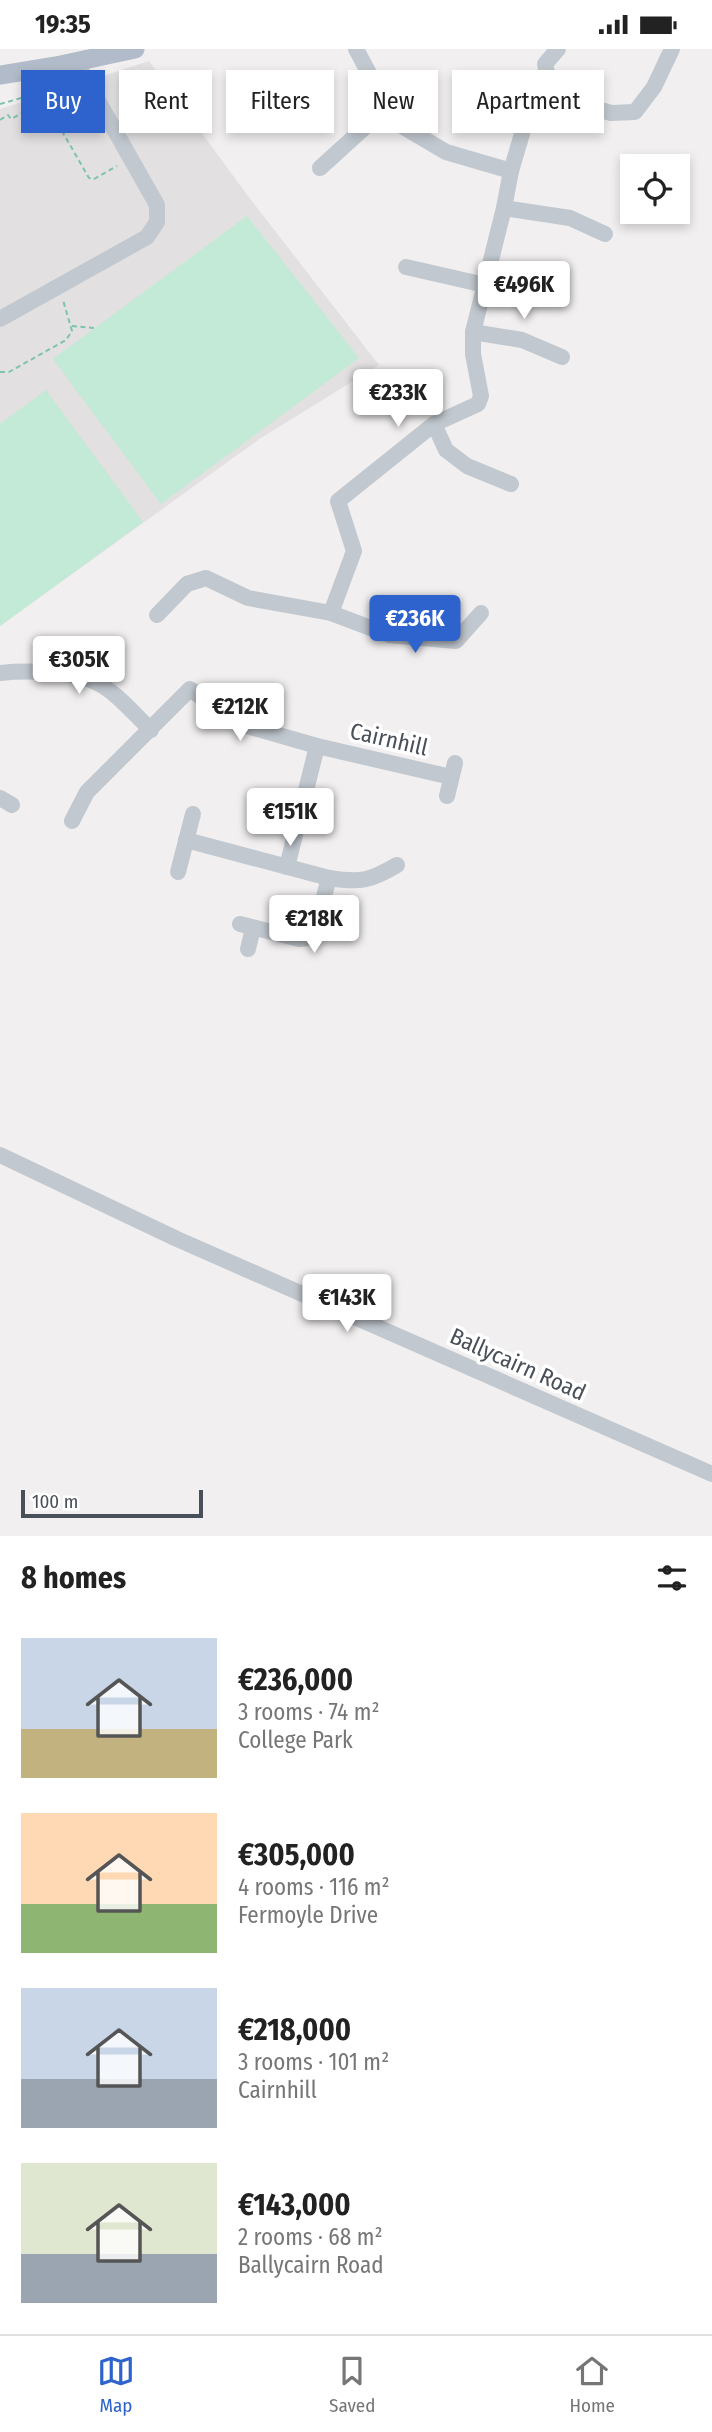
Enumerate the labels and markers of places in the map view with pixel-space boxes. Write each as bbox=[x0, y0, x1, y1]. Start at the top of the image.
pin: €496K bbox=[475, 261, 573, 321]
pin: €233K bbox=[349, 369, 447, 429]
pin: €236K bbox=[366, 595, 464, 655]
pin: €305K bbox=[30, 637, 128, 696]
pin: €212K bbox=[191, 683, 289, 743]
pin: €151K bbox=[241, 789, 339, 848]
pin: €218K bbox=[265, 895, 363, 955]
pin: €143K bbox=[298, 1275, 396, 1334]

